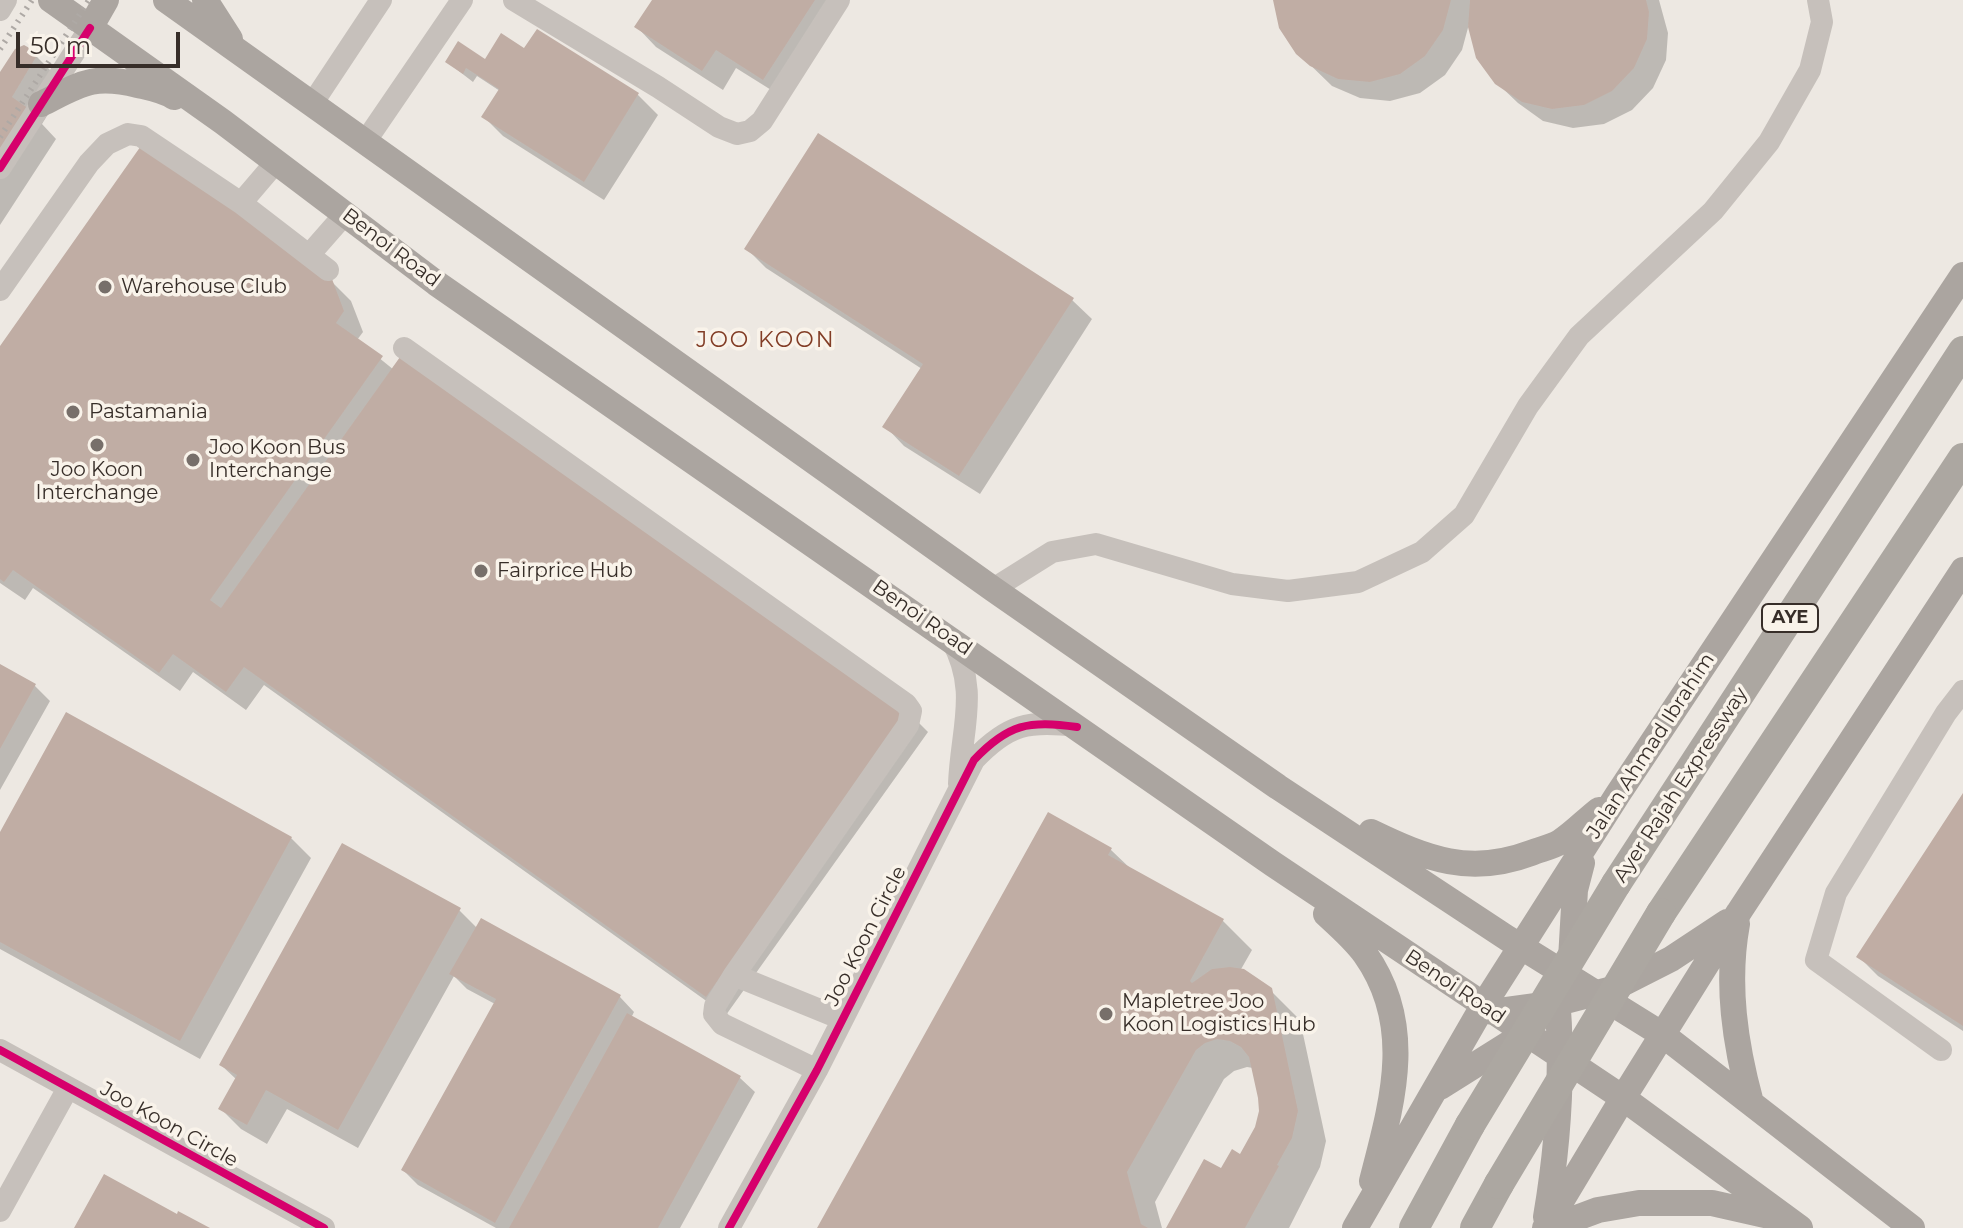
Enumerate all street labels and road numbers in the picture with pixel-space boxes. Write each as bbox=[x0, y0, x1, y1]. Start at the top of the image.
street label: Benoi Road bbox=[337, 203, 445, 293]
street label: Benoi Road bbox=[868, 575, 976, 661]
road number: AYE bbox=[1762, 604, 1818, 632]
street label: Jalan Ahmad Ibrahim bbox=[1582, 649, 1720, 843]
street label: Ayer Rajah Expressway bbox=[1609, 683, 1753, 887]
street label: Joo Koon Circle bbox=[820, 862, 912, 1010]
street label: Benoi Road bbox=[1400, 945, 1510, 1029]
street label: Joo Koon Circle bbox=[96, 1077, 242, 1173]

